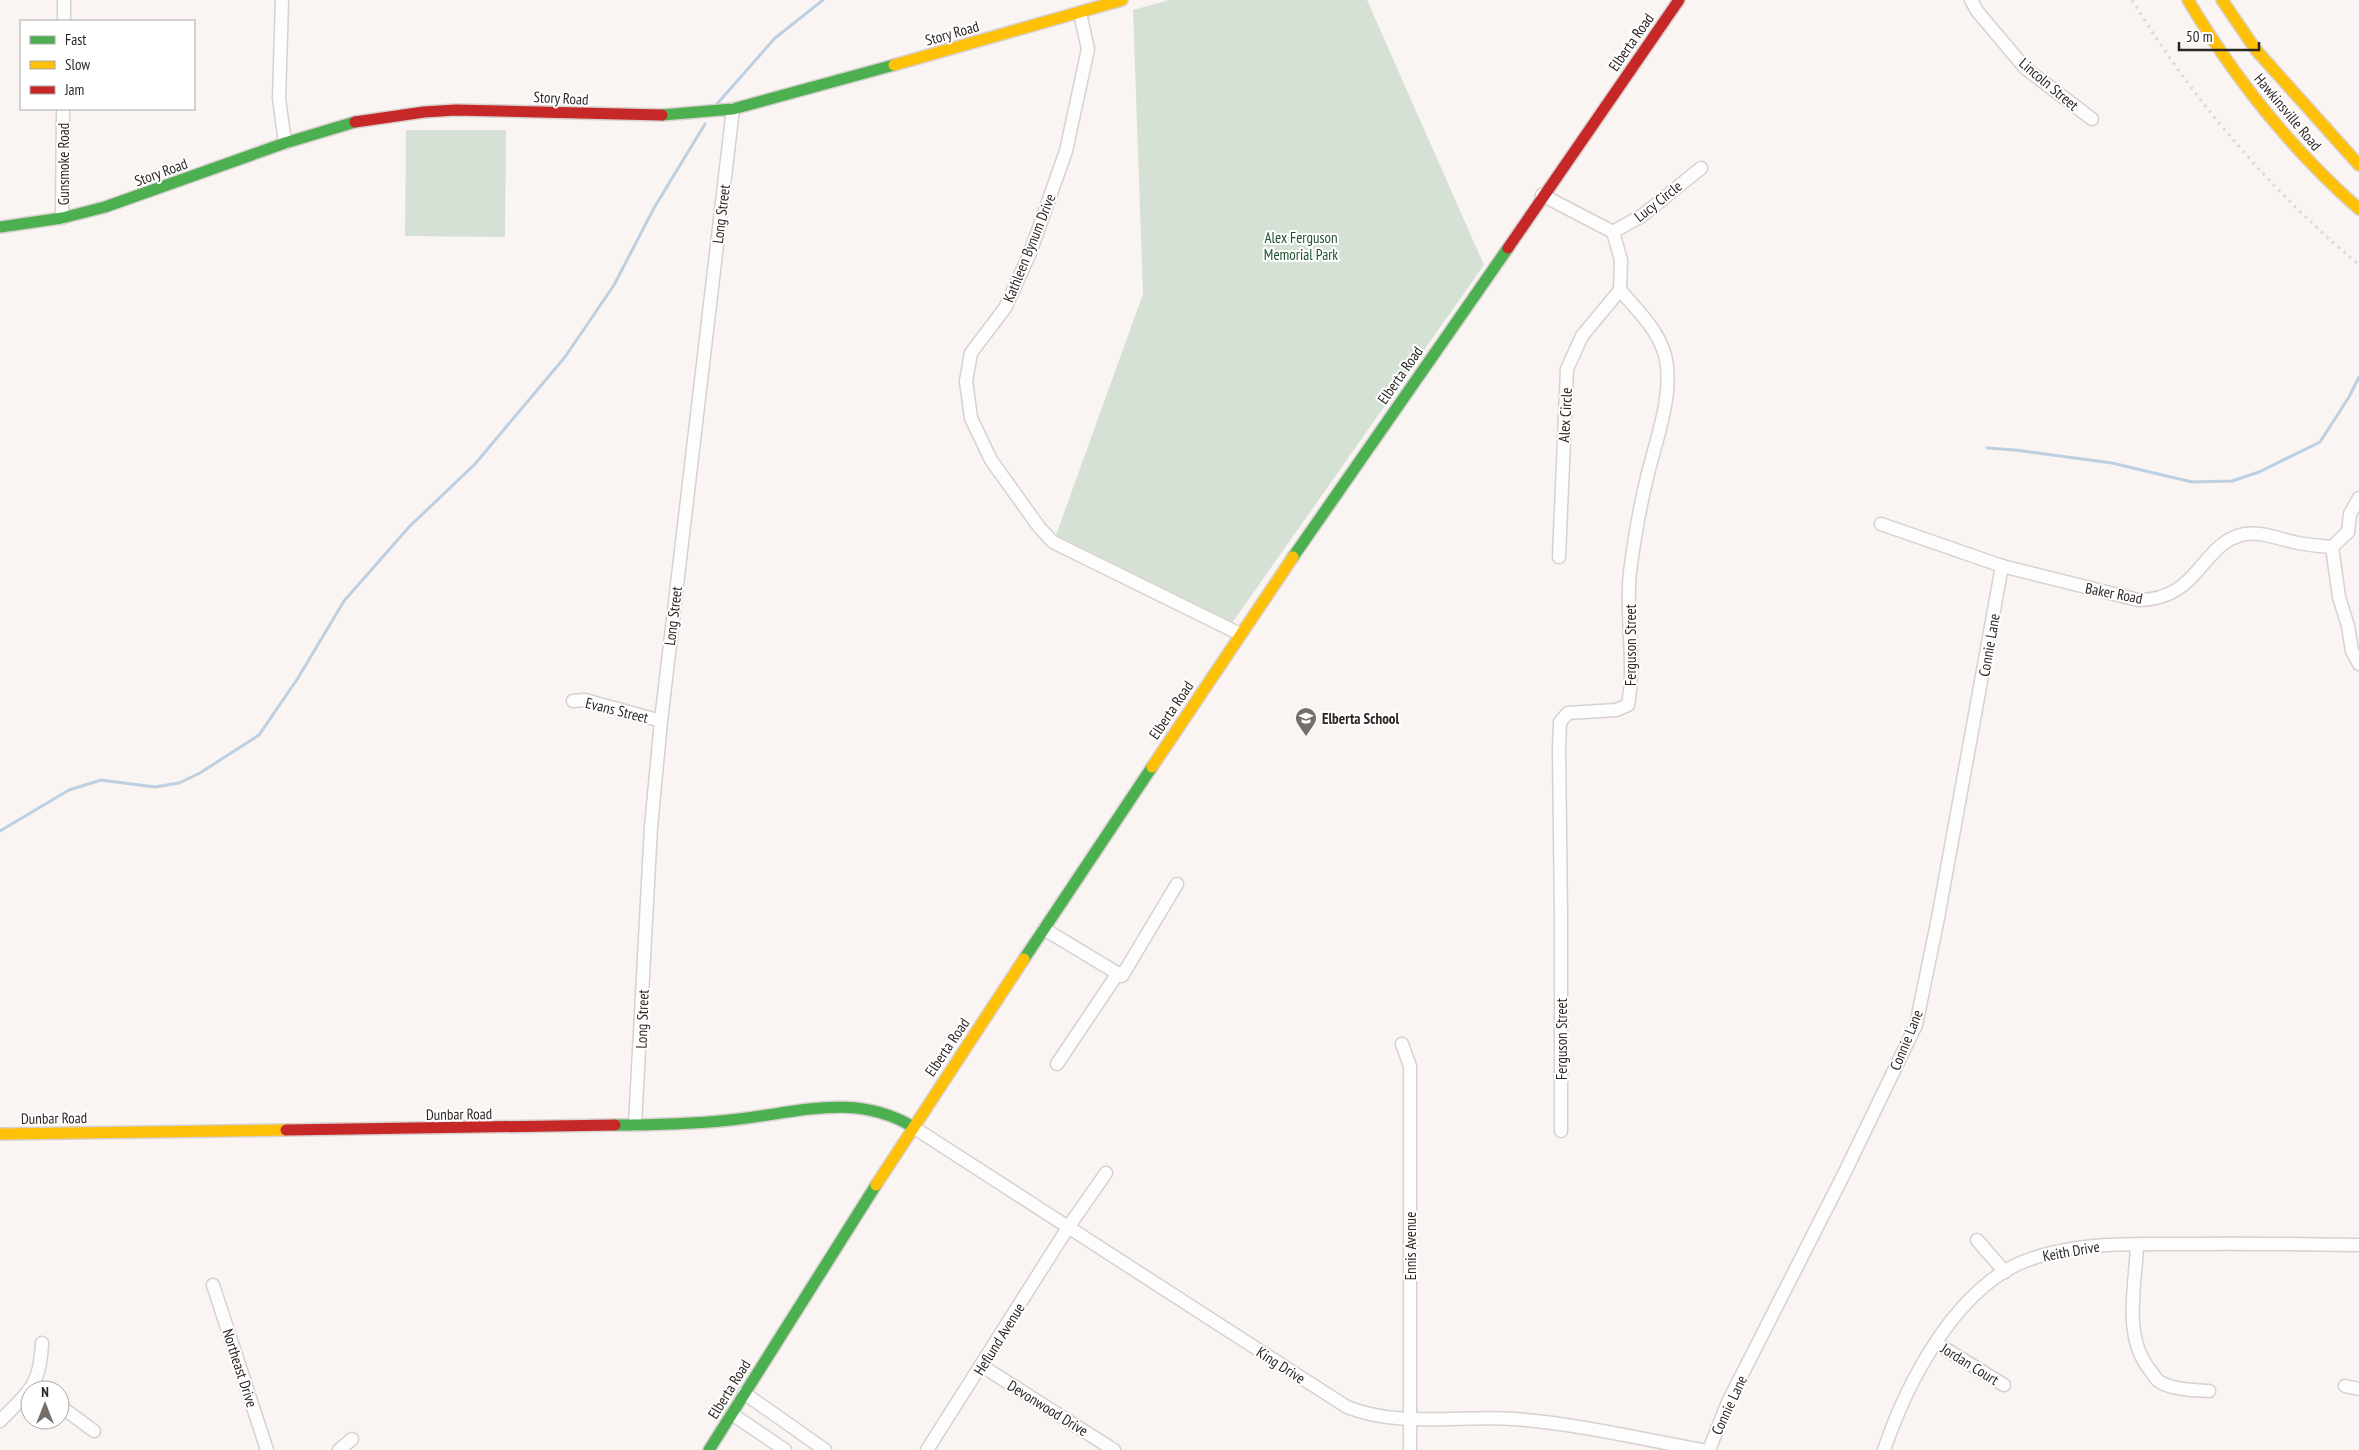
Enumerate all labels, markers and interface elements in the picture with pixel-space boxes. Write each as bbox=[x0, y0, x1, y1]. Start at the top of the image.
street label: Elberta Road bbox=[1604, 10, 1658, 74]
street label: Story Road bbox=[923, 16, 981, 50]
legend bbox=[20, 20, 195, 110]
scale bar bbox=[2179, 20, 2259, 52]
text: 50 m bbox=[2186, 27, 2212, 46]
text: Fast bbox=[65, 30, 86, 49]
street label: Lincoln Street bbox=[2015, 54, 2083, 114]
text: Slow bbox=[65, 55, 90, 74]
street label: Hawkinsville Road bbox=[2250, 70, 2326, 154]
text: Jam bbox=[64, 80, 84, 99]
street label: Story Road bbox=[533, 87, 589, 109]
street label: Gunsmoke Road bbox=[54, 123, 73, 205]
street label: Story Road bbox=[132, 154, 190, 190]
street label: Lucy Circle bbox=[1630, 176, 1686, 226]
street label: Long Street bbox=[708, 183, 734, 245]
street label: Kathleen Bynum Drive bbox=[999, 191, 1059, 305]
park label: Alex Ferguson Memorial Park bbox=[1264, 228, 1338, 264]
street label: Elberta Road bbox=[1373, 343, 1427, 407]
street label: Alex Circle bbox=[1554, 387, 1576, 443]
street label: Baker Road bbox=[2084, 578, 2144, 608]
street label: Long Street bbox=[660, 585, 686, 647]
street label: Ferguson Street bbox=[1621, 604, 1640, 686]
street label: Connie Lane bbox=[1974, 612, 2004, 678]
street label: Elberta Road bbox=[1145, 677, 1197, 743]
street label: Evans Street bbox=[584, 693, 650, 727]
school or university icon: Elberta School bbox=[1294, 706, 1318, 737]
place label: Elberta School bbox=[1322, 709, 1399, 728]
street label: Long Street bbox=[631, 989, 653, 1049]
street label: Ferguson Street bbox=[1552, 998, 1571, 1080]
street label: Connie Lane bbox=[1885, 1007, 1927, 1073]
street label: Elberta Road bbox=[921, 1014, 973, 1080]
street label: Dunbar Road bbox=[426, 1104, 492, 1124]
street label: Dunbar Road bbox=[21, 1108, 87, 1128]
street label: Ennis Avenue bbox=[1401, 1212, 1420, 1280]
street label: Keith Drive bbox=[2041, 1237, 2101, 1265]
street label: Heflund Avenue bbox=[969, 1299, 1029, 1379]
street label: Northeast Drive bbox=[218, 1326, 262, 1410]
street label: Jordan Court bbox=[1937, 1338, 2002, 1389]
street label: King Drive bbox=[1253, 1342, 1309, 1388]
street label: Elberta Road bbox=[703, 1356, 755, 1422]
street label: Connie Lane bbox=[1707, 1372, 1751, 1438]
street label: Devonwood Drive bbox=[1004, 1376, 1092, 1440]
north arrow bbox=[20, 1380, 70, 1430]
text: N bbox=[41, 1383, 49, 1401]

